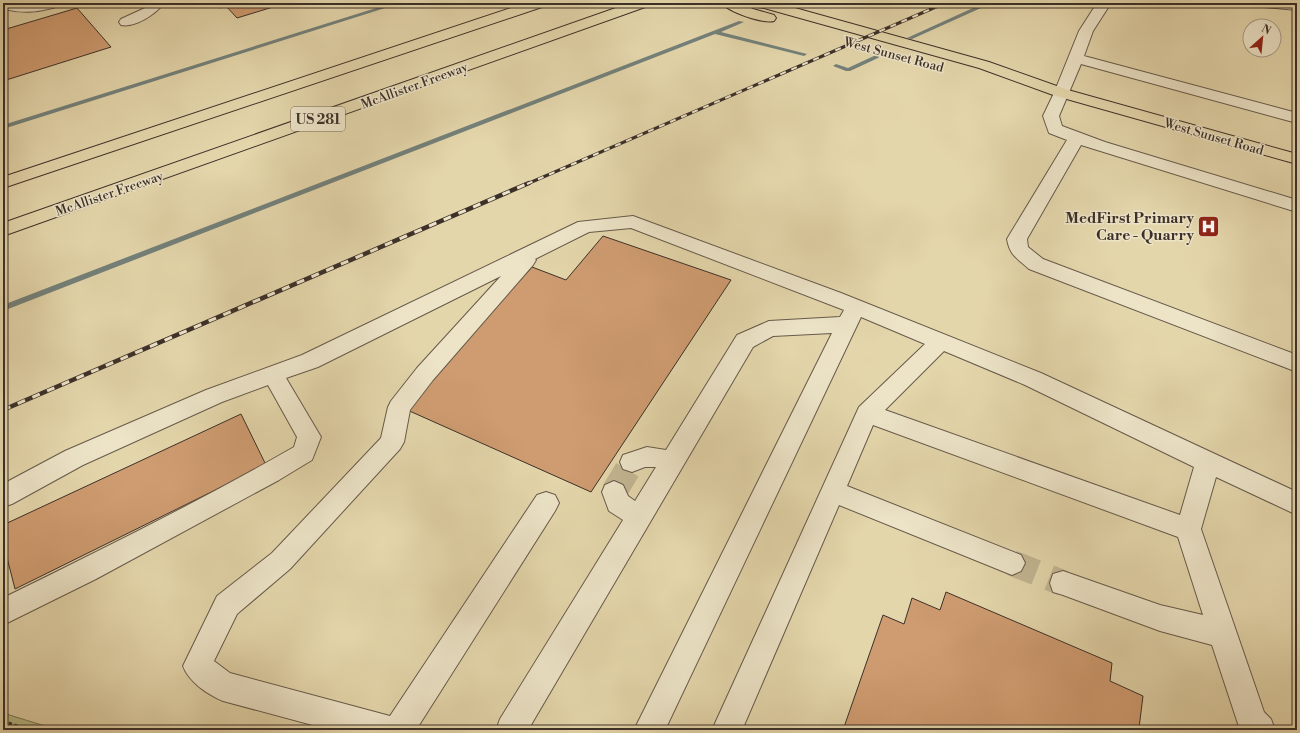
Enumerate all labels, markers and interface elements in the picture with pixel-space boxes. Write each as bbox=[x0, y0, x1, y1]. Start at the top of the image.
north arrow bbox=[1242, 18, 1282, 58]
text: N bbox=[1259, 22, 1273, 38]
street label: West Sunset Road bbox=[841, 34, 946, 76]
street label: McAllister Freeway bbox=[359, 59, 471, 113]
road number: US 281 bbox=[291, 107, 345, 131]
street label: West Sunset Road bbox=[1161, 115, 1266, 159]
street label: McAllister Freeway bbox=[53, 168, 166, 220]
place label: MedFirst Primary Care - Quarry bbox=[1065, 209, 1194, 245]
hospital icon: MedFirst Primary Care - Quarry bbox=[1196, 214, 1222, 240]

